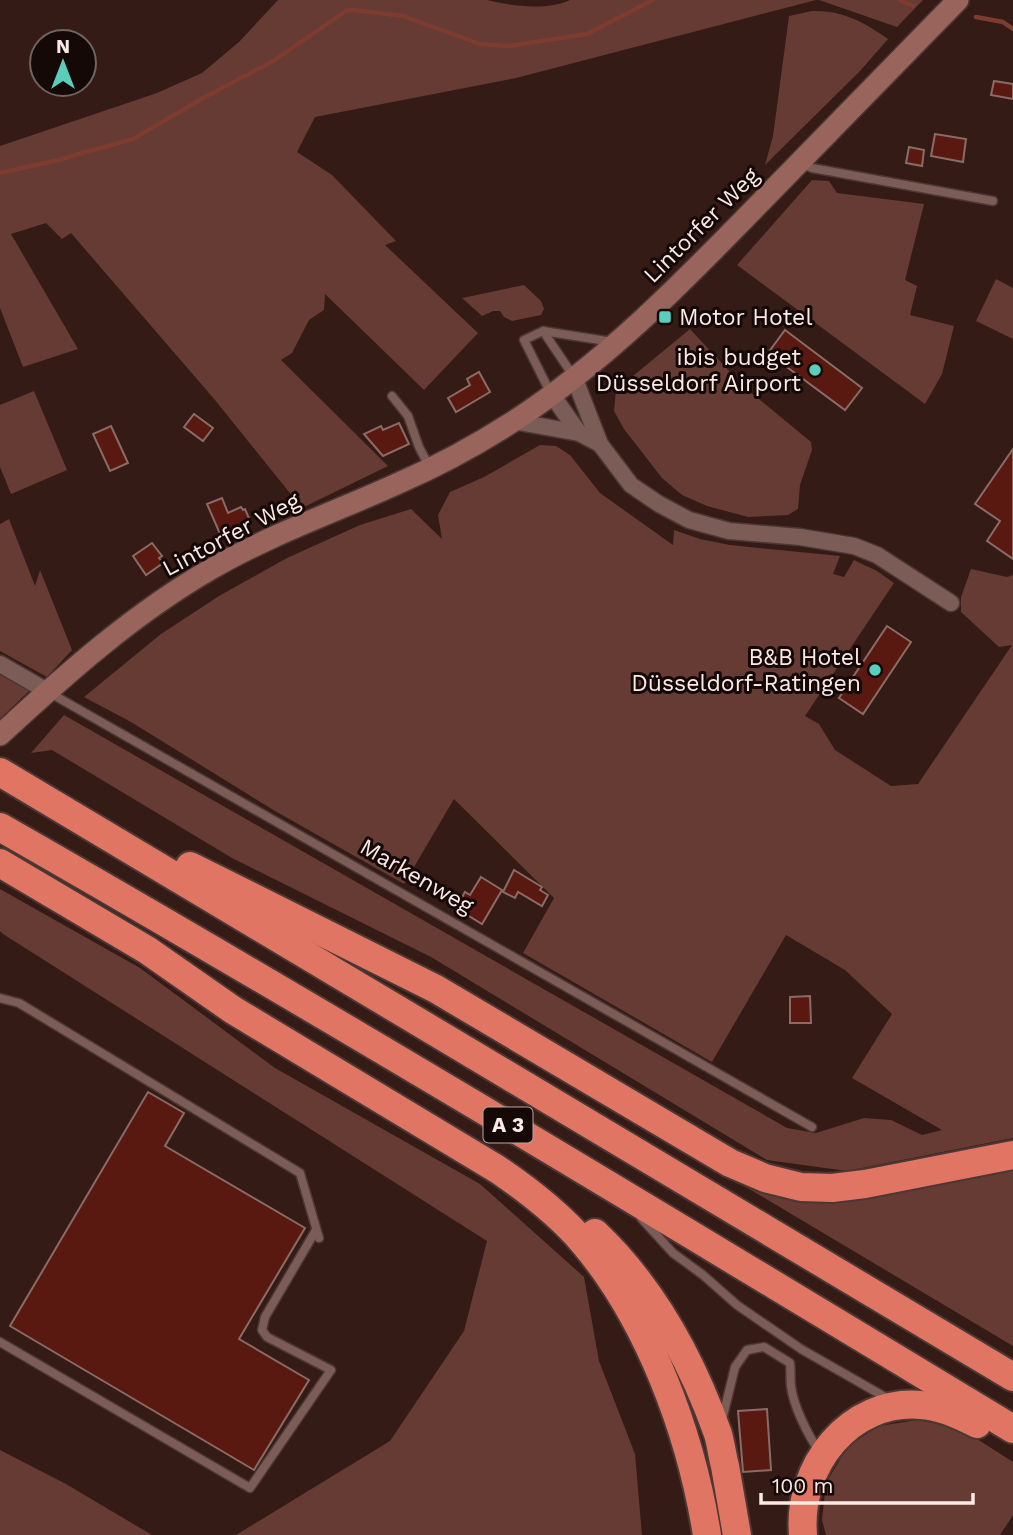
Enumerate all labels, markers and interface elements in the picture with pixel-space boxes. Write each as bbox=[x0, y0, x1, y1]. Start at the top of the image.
north arrow bbox=[28, 28, 98, 98]
text: N bbox=[56, 35, 70, 58]
street label: Lintorfer Weg bbox=[638, 162, 765, 289]
place label: Motor Hotel bbox=[679, 304, 812, 331]
marker: Motor Hotel bbox=[657, 309, 673, 325]
place label: ibis budget Düsseldorf Airport bbox=[596, 344, 801, 397]
marker: ibis budget Düsseldorf Airport bbox=[807, 362, 823, 378]
street label: Lintorfer Weg bbox=[158, 487, 305, 582]
place label: B&B Hotel Düsseldorf-Ratingen bbox=[631, 644, 861, 697]
marker: B&B Hotel Düsseldorf-Ratingen bbox=[867, 662, 883, 678]
street label: Markenweg bbox=[355, 833, 479, 920]
road number: A 3 bbox=[484, 1108, 532, 1142]
scale bar bbox=[761, 1462, 973, 1506]
text: 100 m bbox=[772, 1473, 834, 1498]

